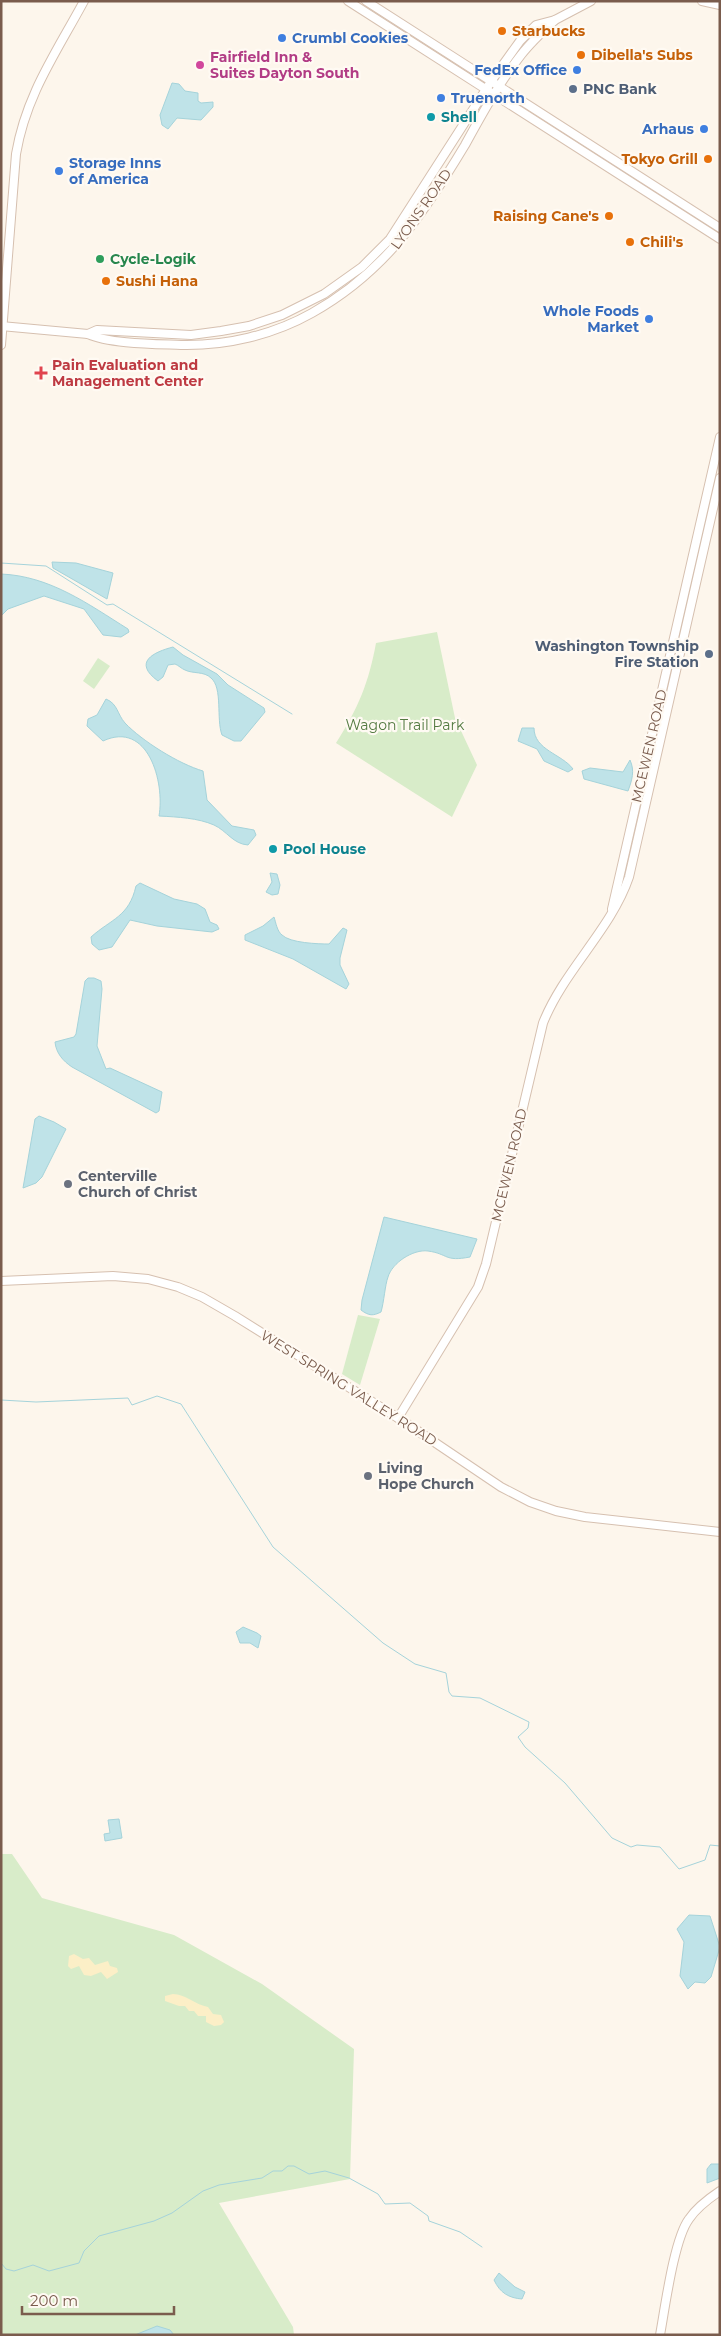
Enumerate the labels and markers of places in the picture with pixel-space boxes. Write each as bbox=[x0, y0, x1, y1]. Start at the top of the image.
place label: Starbucks bbox=[512, 22, 586, 40]
marker: Starbucks bbox=[496, 25, 508, 37]
place label: Crumbl Cookies bbox=[292, 29, 409, 47]
marker: Crumbl Cookies bbox=[276, 32, 288, 44]
place label: Dibella's Subs bbox=[591, 46, 693, 64]
place label: Fairfield Inn & Suites Dayton South bbox=[210, 48, 360, 82]
marker: Dibella's Subs bbox=[575, 49, 587, 61]
marker: Fairfield Inn & Suites Dayton South bbox=[194, 59, 206, 71]
place label: FedEx Office bbox=[474, 61, 567, 79]
marker: FedEx Office bbox=[571, 64, 583, 76]
place label: PNC Bank bbox=[583, 80, 658, 98]
marker: PNC Bank bbox=[567, 83, 579, 95]
place label: Truenorth bbox=[451, 89, 525, 107]
marker: Truenorth bbox=[435, 92, 447, 104]
place label: Shell bbox=[441, 108, 477, 126]
marker: Shell bbox=[425, 111, 437, 123]
place label: Arhaus bbox=[641, 120, 695, 138]
marker: Arhaus bbox=[698, 123, 710, 135]
place label: Tokyo Grill bbox=[621, 150, 698, 168]
marker: Tokyo Grill bbox=[702, 153, 714, 165]
place label: Storage Inns of America bbox=[69, 154, 162, 188]
marker: Storage Inns of America bbox=[53, 165, 65, 177]
place label: Raising Cane's bbox=[493, 207, 600, 225]
marker: Raising Cane's bbox=[603, 210, 615, 222]
place label: Chili's bbox=[640, 233, 684, 251]
marker: Chili's bbox=[624, 236, 636, 248]
place label: Cycle-Logik bbox=[110, 250, 197, 268]
marker: Cycle-Logik bbox=[94, 253, 106, 265]
place label: Sushi Hana bbox=[116, 272, 198, 290]
marker: Sushi Hana bbox=[100, 275, 112, 287]
place label: Whole Foods Market bbox=[543, 302, 640, 336]
marker: Whole Foods Market bbox=[643, 313, 655, 325]
place label: Pain Evaluation and Management Center bbox=[52, 356, 203, 390]
marker: Pain Evaluation and Management Center bbox=[34, 366, 48, 380]
place label: Washington Township Fire Station bbox=[535, 637, 699, 671]
marker: Washington Township Fire Station bbox=[703, 648, 715, 660]
place label: Pool House bbox=[283, 840, 366, 858]
marker: Pool House bbox=[267, 843, 279, 855]
place label: Centerville Church of Christ bbox=[78, 1167, 197, 1201]
marker: Centerville Church of Christ bbox=[62, 1178, 74, 1190]
place label: Living Hope Church bbox=[378, 1459, 474, 1493]
marker: Living Hope Church bbox=[362, 1470, 374, 1482]

